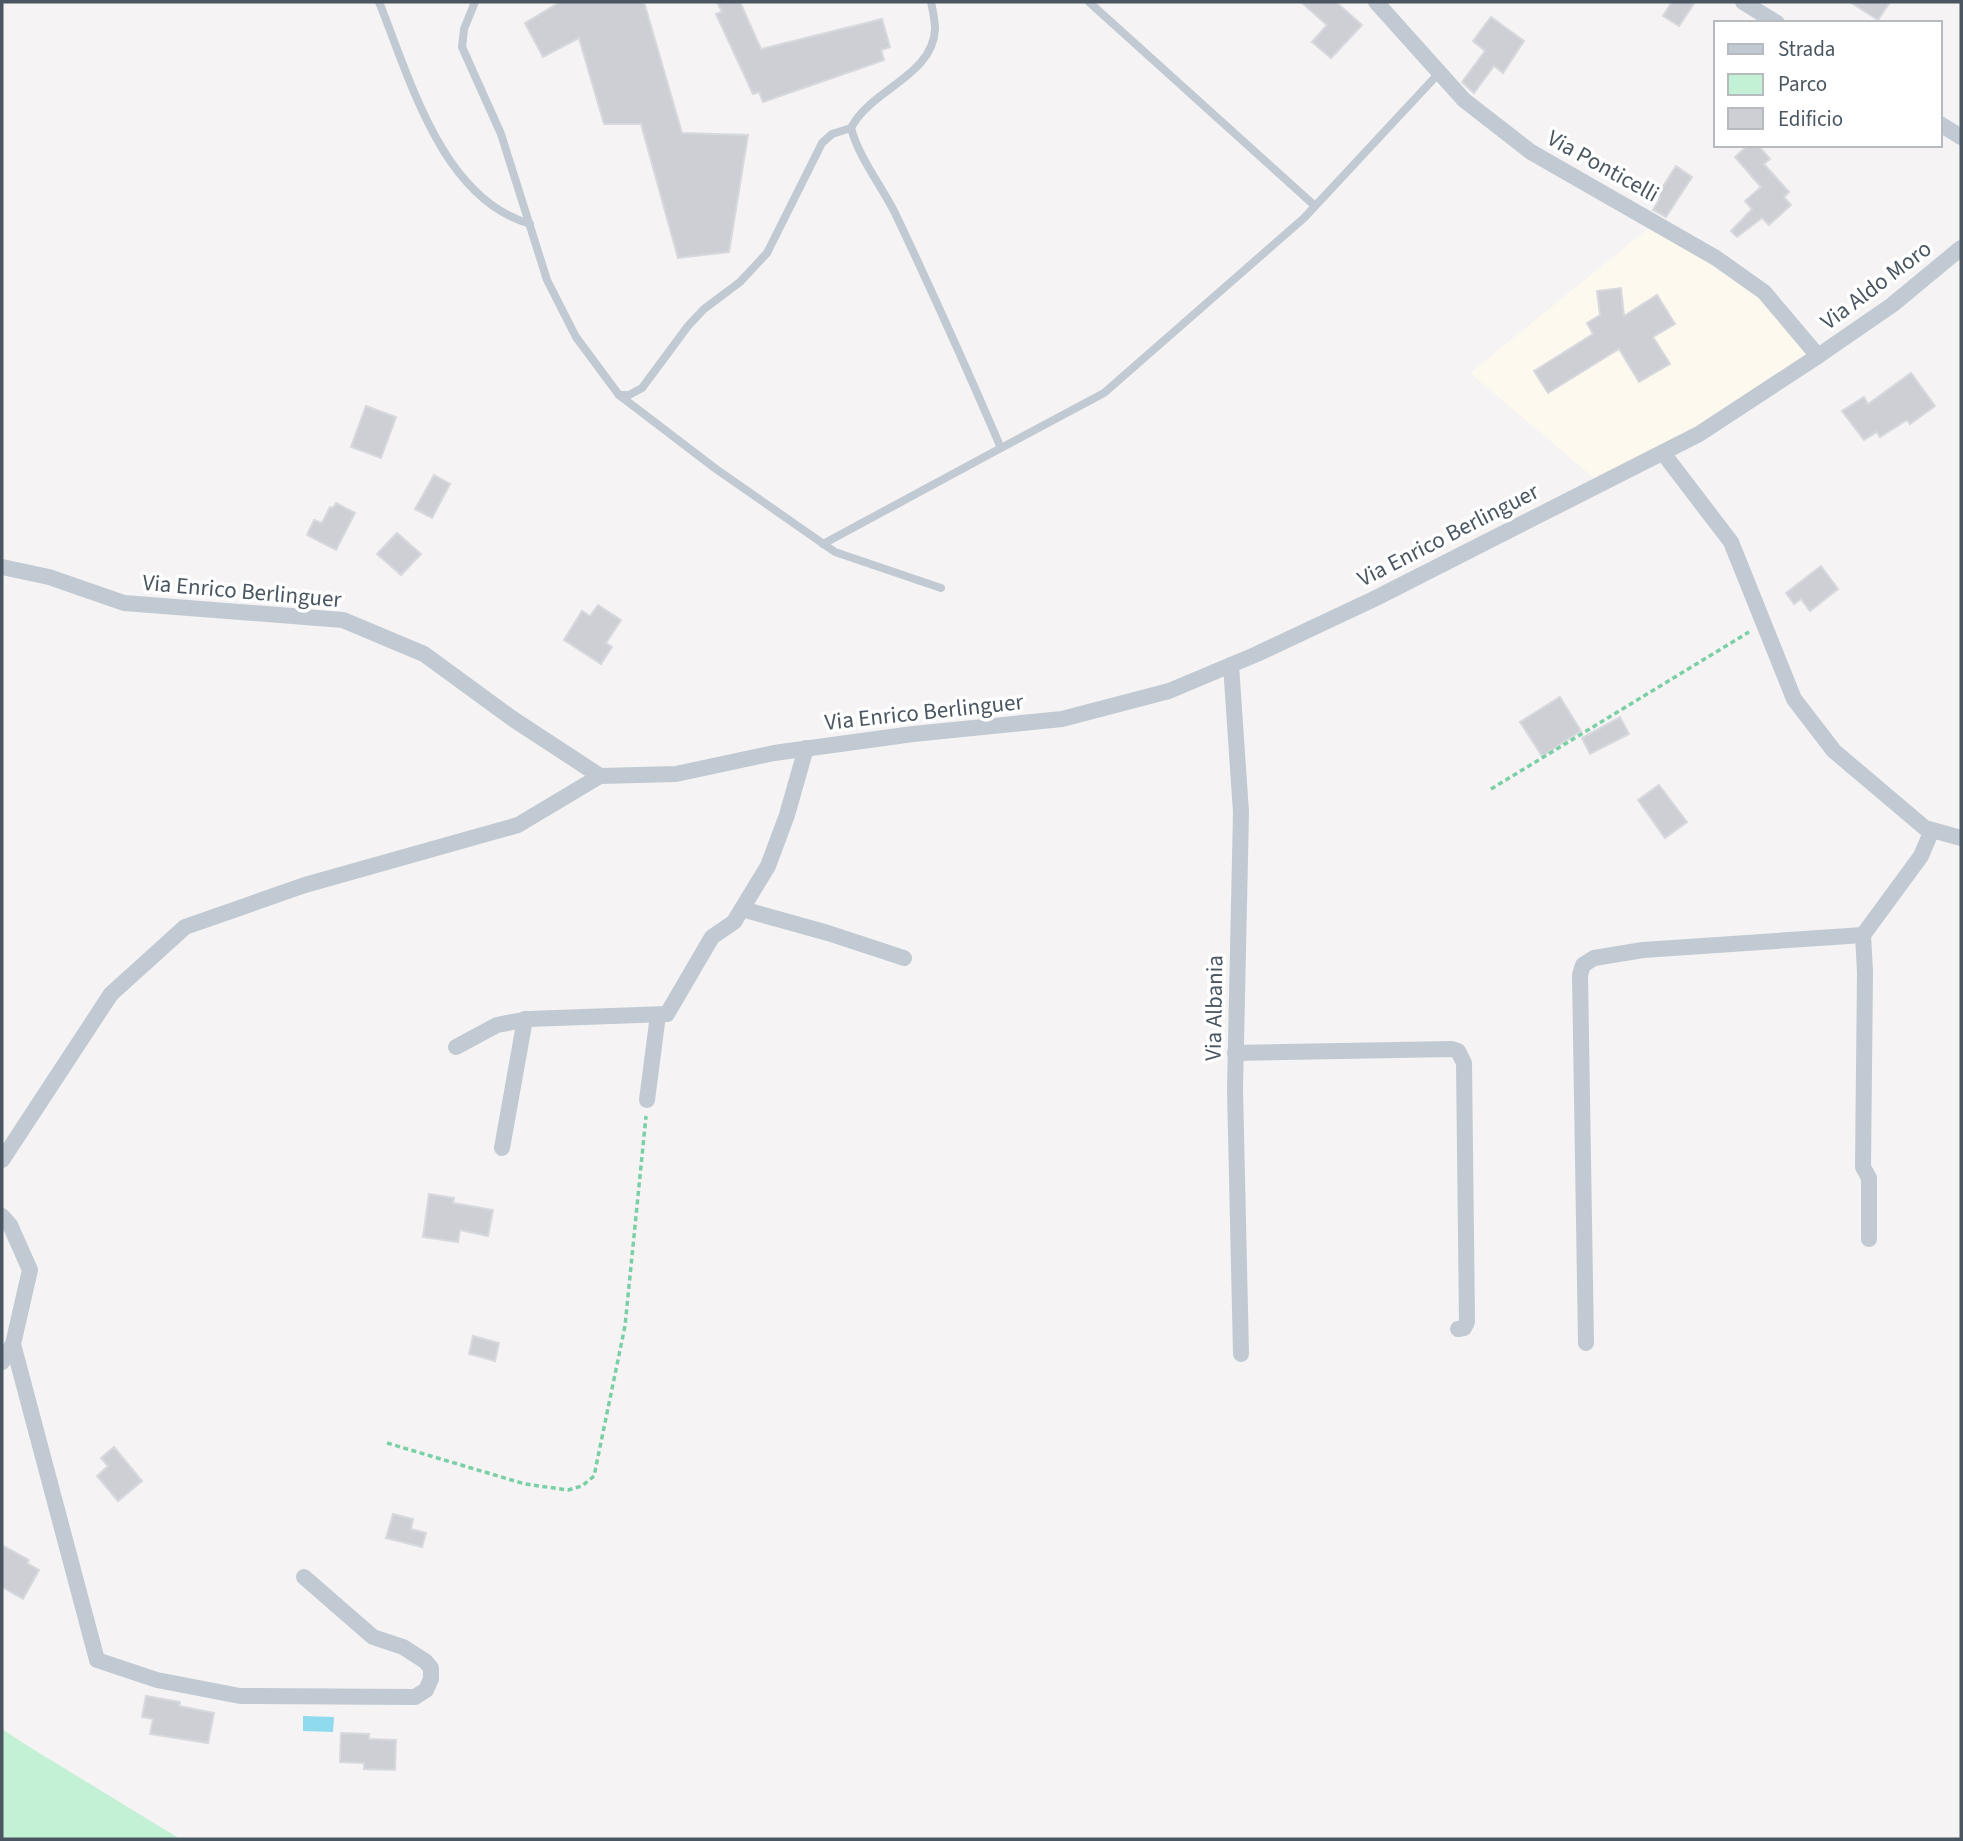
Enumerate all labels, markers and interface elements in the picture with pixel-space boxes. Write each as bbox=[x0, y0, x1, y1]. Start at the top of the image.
legend bbox=[1714, 21, 1942, 147]
text: Strada bbox=[1778, 34, 1835, 64]
text: Parco bbox=[1778, 69, 1827, 99]
text: Edificio bbox=[1778, 104, 1843, 134]
street label: Via Ponticelli bbox=[1541, 122, 1665, 210]
street label: Via Aldo Moro bbox=[1814, 232, 1938, 338]
street label: Via Enrico Berlinguer bbox=[1352, 475, 1545, 595]
street label: Via Enrico Berlinguer bbox=[141, 566, 344, 616]
street label: Via Enrico Berlinguer bbox=[823, 685, 1026, 739]
street label: Via Albania bbox=[1197, 955, 1231, 1061]

